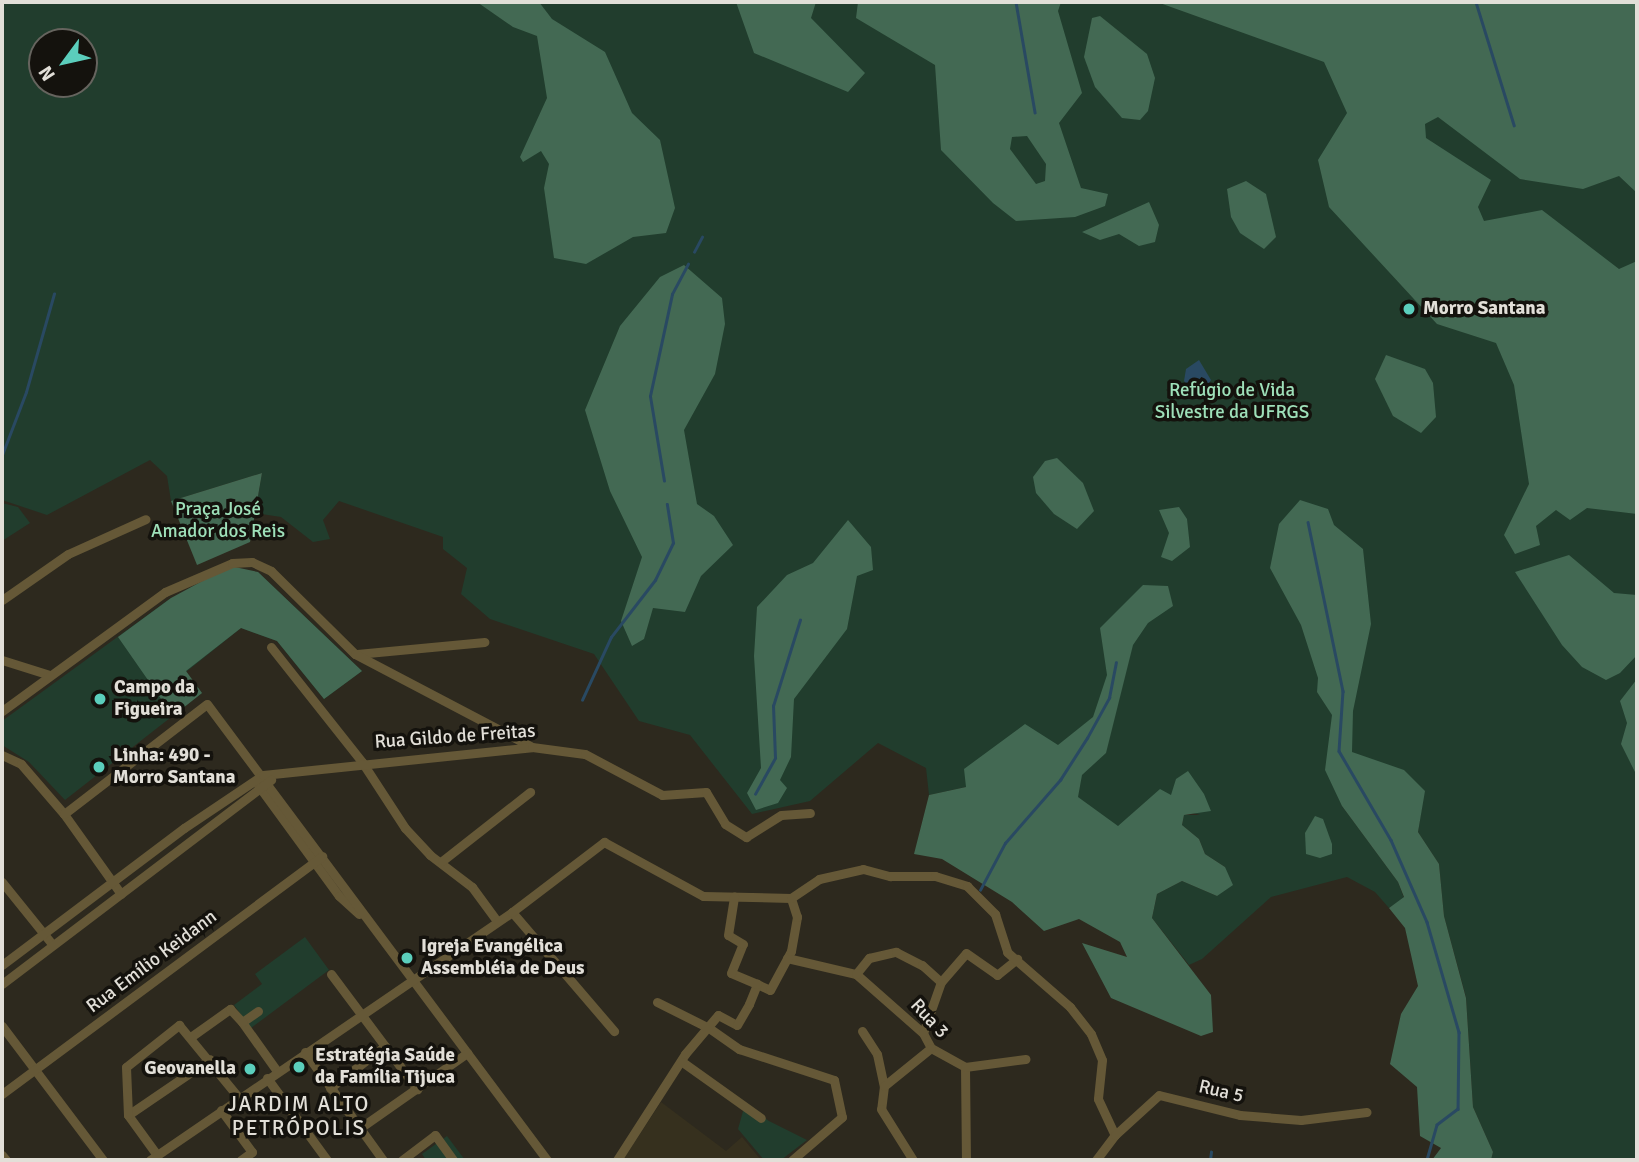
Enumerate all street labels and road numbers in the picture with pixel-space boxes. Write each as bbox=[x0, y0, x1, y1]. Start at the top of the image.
street label: Rua Gildo de Freitas bbox=[374, 720, 536, 754]
street label: Rua Emílio Keidann bbox=[82, 906, 222, 1018]
street label: Rua 3 bbox=[905, 995, 953, 1043]
street label: Rua 5 bbox=[1196, 1076, 1246, 1108]

